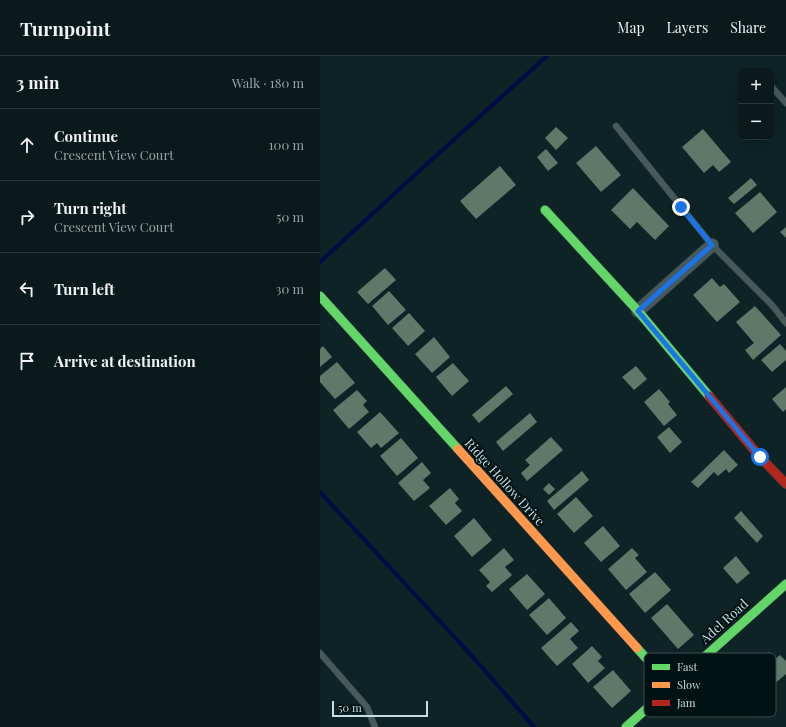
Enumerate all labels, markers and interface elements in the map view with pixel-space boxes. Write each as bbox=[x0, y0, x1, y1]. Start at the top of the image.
text: Turnpoint bbox=[20, 15, 110, 41]
text: Map bbox=[617, 18, 645, 37]
text: Layers bbox=[667, 18, 708, 37]
text: Share bbox=[730, 18, 766, 37]
map controls bbox=[738, 68, 774, 140]
button: + bbox=[738, 68, 774, 104]
text: 3 min bbox=[16, 71, 59, 93]
text: Walk · 180 m bbox=[232, 74, 304, 91]
button: − bbox=[738, 104, 774, 140]
text: Continue bbox=[54, 126, 118, 146]
icon: ahead bbox=[16, 134, 38, 156]
text: 100 m bbox=[269, 136, 304, 153]
text: Crescent View Court bbox=[54, 146, 174, 163]
text: Turn right bbox=[54, 198, 127, 218]
route end bbox=[672, 198, 690, 216]
icon: right bbox=[16, 206, 38, 228]
text: 50 m bbox=[276, 208, 304, 225]
text: Crescent View Court bbox=[54, 218, 174, 235]
icon: left bbox=[16, 278, 38, 300]
text: Turn left bbox=[54, 279, 115, 299]
text: 30 m bbox=[276, 280, 304, 297]
icon: arrive bbox=[16, 350, 38, 372]
text: Arrive at destination bbox=[54, 351, 196, 371]
street label: Ridge Hollow Drive bbox=[462, 434, 549, 529]
route start bbox=[751, 448, 769, 466]
street label: Adel Road bbox=[695, 594, 752, 647]
legend bbox=[644, 653, 776, 717]
text: Fast bbox=[677, 659, 697, 674]
text: Slow bbox=[677, 677, 701, 692]
text: Jam bbox=[676, 695, 696, 710]
scale bar bbox=[332, 699, 428, 718]
text: 50 m bbox=[338, 700, 362, 715]

